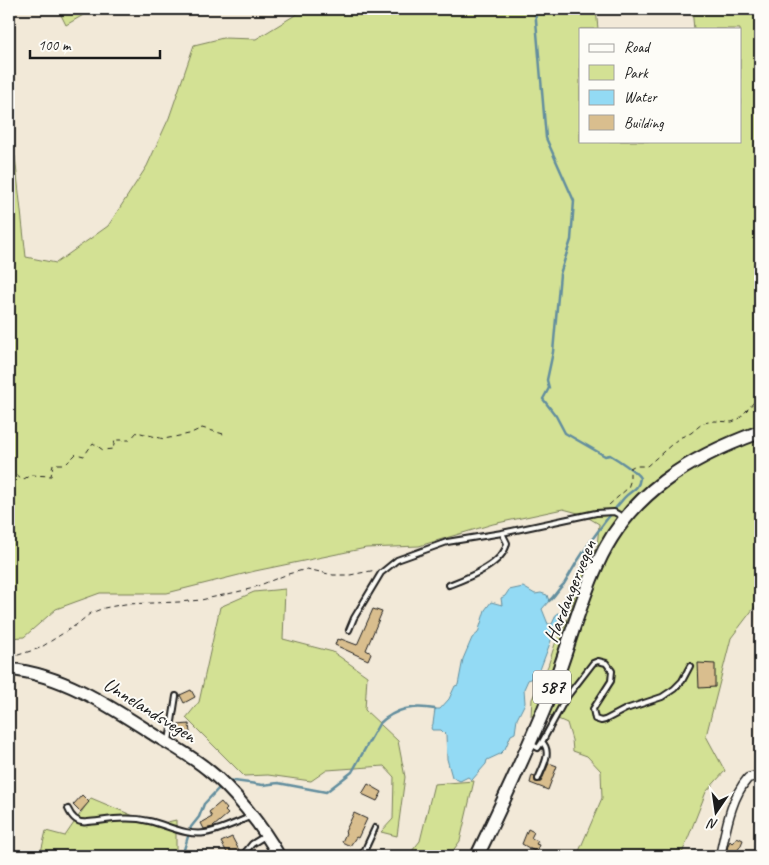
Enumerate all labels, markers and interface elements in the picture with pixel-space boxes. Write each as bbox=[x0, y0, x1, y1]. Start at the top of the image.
scale bar bbox=[30, 28, 160, 60]
legend bbox=[579, 28, 742, 142]
text: 100 m bbox=[38, 36, 72, 55]
text: Road bbox=[624, 38, 651, 57]
text: Park bbox=[624, 64, 649, 83]
text: Water bbox=[624, 88, 658, 107]
text: Building bbox=[624, 114, 664, 133]
street label: Hardangervegen bbox=[538, 535, 602, 646]
road number: 587 bbox=[533, 670, 571, 704]
street label: Unnelandsvegen bbox=[99, 672, 202, 749]
north arrow bbox=[692, 788, 742, 838]
text: N bbox=[705, 814, 719, 833]

